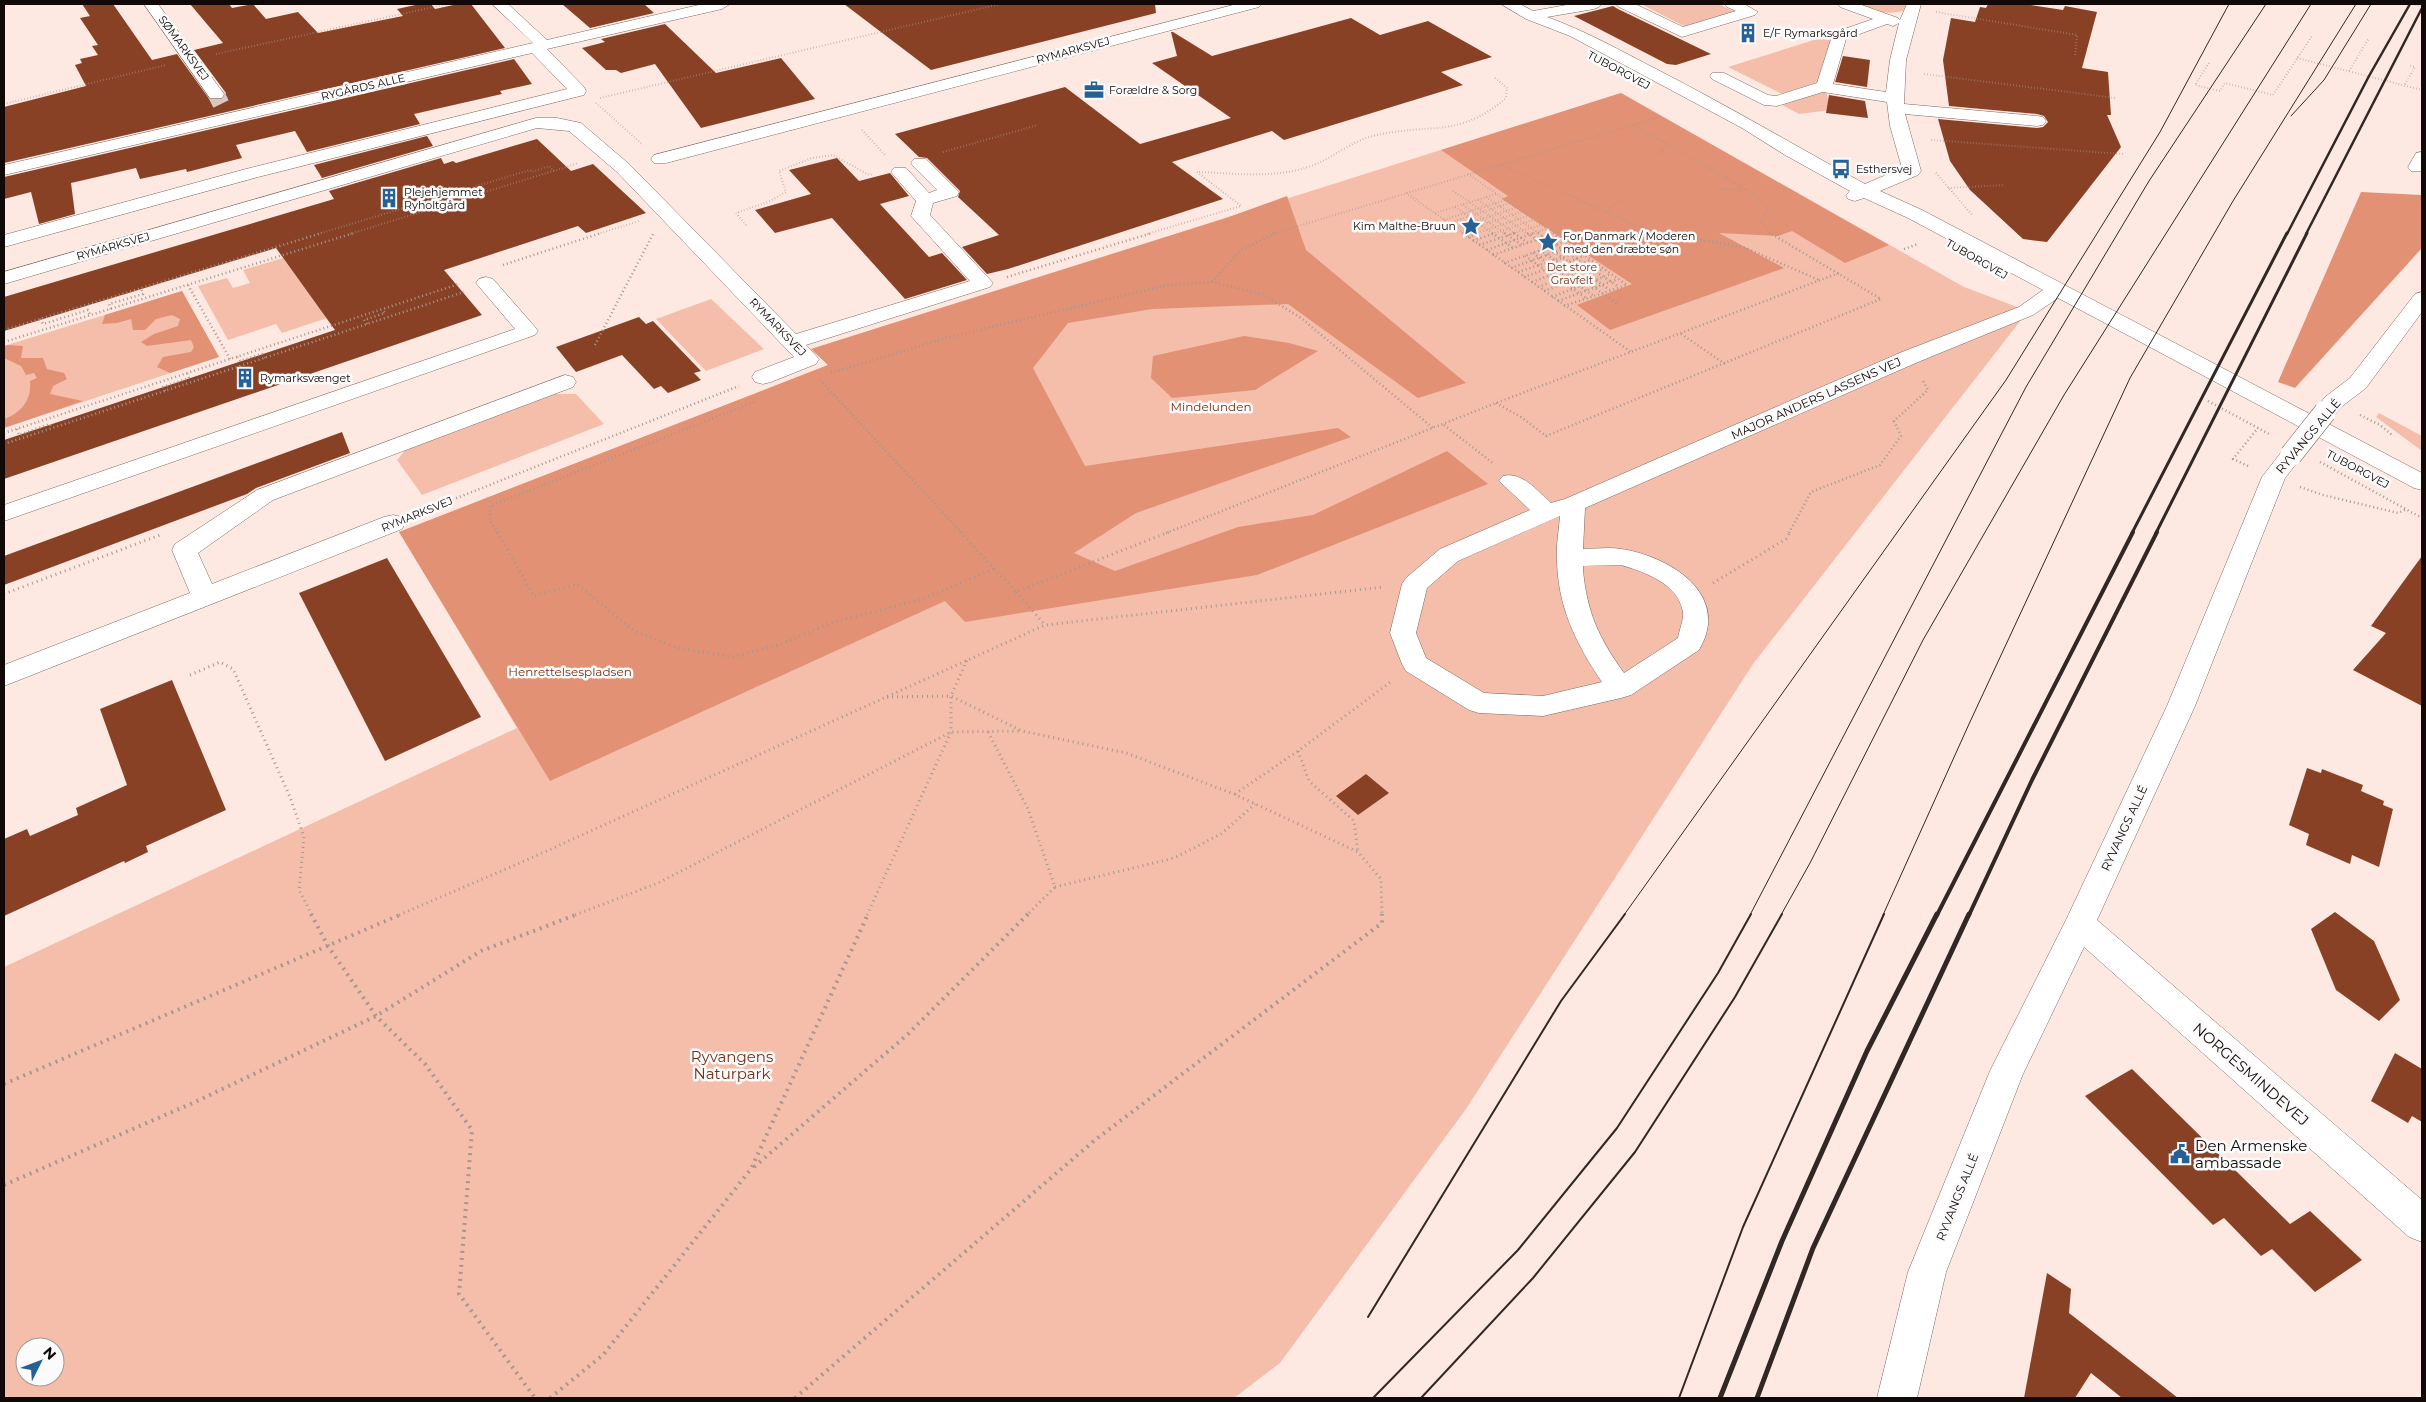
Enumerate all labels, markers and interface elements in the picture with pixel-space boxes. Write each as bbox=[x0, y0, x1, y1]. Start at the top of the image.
street label: SØMARKSVEJ bbox=[156, 13, 212, 83]
building icon: E/F Rymarksgård bbox=[1737, 22, 1759, 44]
place label: E/F Rymarksgård bbox=[1763, 26, 1858, 40]
street label: RYMARKSVEJ bbox=[1035, 33, 1111, 67]
street label: TUBORGVEJ bbox=[1585, 48, 1653, 92]
street label: RYGÅRDS ALLE bbox=[320, 71, 406, 103]
office icon: Forældre & Sorg bbox=[1083, 79, 1105, 101]
place label: Forældre & Sorg bbox=[1109, 83, 1197, 97]
bus stop icon: Esthersvej bbox=[1830, 158, 1852, 180]
place label: Esthersvej bbox=[1856, 162, 1912, 176]
place label: Plejehjemmet Ryholtgård bbox=[404, 185, 483, 212]
building icon: Plejehjemmet Ryholtgård bbox=[378, 187, 400, 209]
place icon: Kim Malthe-Bruun bbox=[1460, 215, 1482, 237]
place label: Kim Malthe-Bruun bbox=[1353, 219, 1456, 233]
street label: RYMARKSVEJ bbox=[75, 229, 151, 263]
place label: For Danmark / Moderen med den dræbte søn bbox=[1563, 229, 1695, 256]
place icon: For Danmark / Moderen med den dræbte søn bbox=[1537, 231, 1559, 253]
street label: TUBORGVEJ bbox=[1944, 236, 2010, 282]
park label: Det store Gravfelt bbox=[1547, 260, 1598, 287]
street label: RYMARKSVEJ bbox=[747, 295, 809, 359]
street label: MAJOR ANDERS LASSENS VEJ bbox=[1729, 354, 1903, 442]
building icon: Rymarksvænget bbox=[234, 367, 256, 389]
place label: Rymarksvænget bbox=[260, 371, 351, 385]
street label: RYVANGS ALLÉ bbox=[2272, 396, 2344, 476]
park label: Mindelunden bbox=[1170, 399, 1252, 414]
street label: TUBORGVEJ bbox=[2324, 447, 2392, 491]
street label: RYMARKSVEJ bbox=[379, 493, 455, 535]
park label: Henrettelsespladsen bbox=[508, 664, 632, 679]
street label: RYVANGS ALLÉ bbox=[2098, 783, 2150, 873]
street label: NORGESMINDEVEJ bbox=[2189, 1018, 2313, 1130]
park label: Ryvangens Naturpark bbox=[691, 1047, 773, 1083]
place label: Den Armenske ambassade bbox=[2195, 1136, 2307, 1172]
public building icon: Den Armenske ambassade bbox=[2169, 1143, 2191, 1165]
street label: RYVANGS ALLÉ bbox=[1933, 1151, 1981, 1243]
north arrow bbox=[15, 1337, 65, 1387]
text: N bbox=[39, 1343, 60, 1364]

